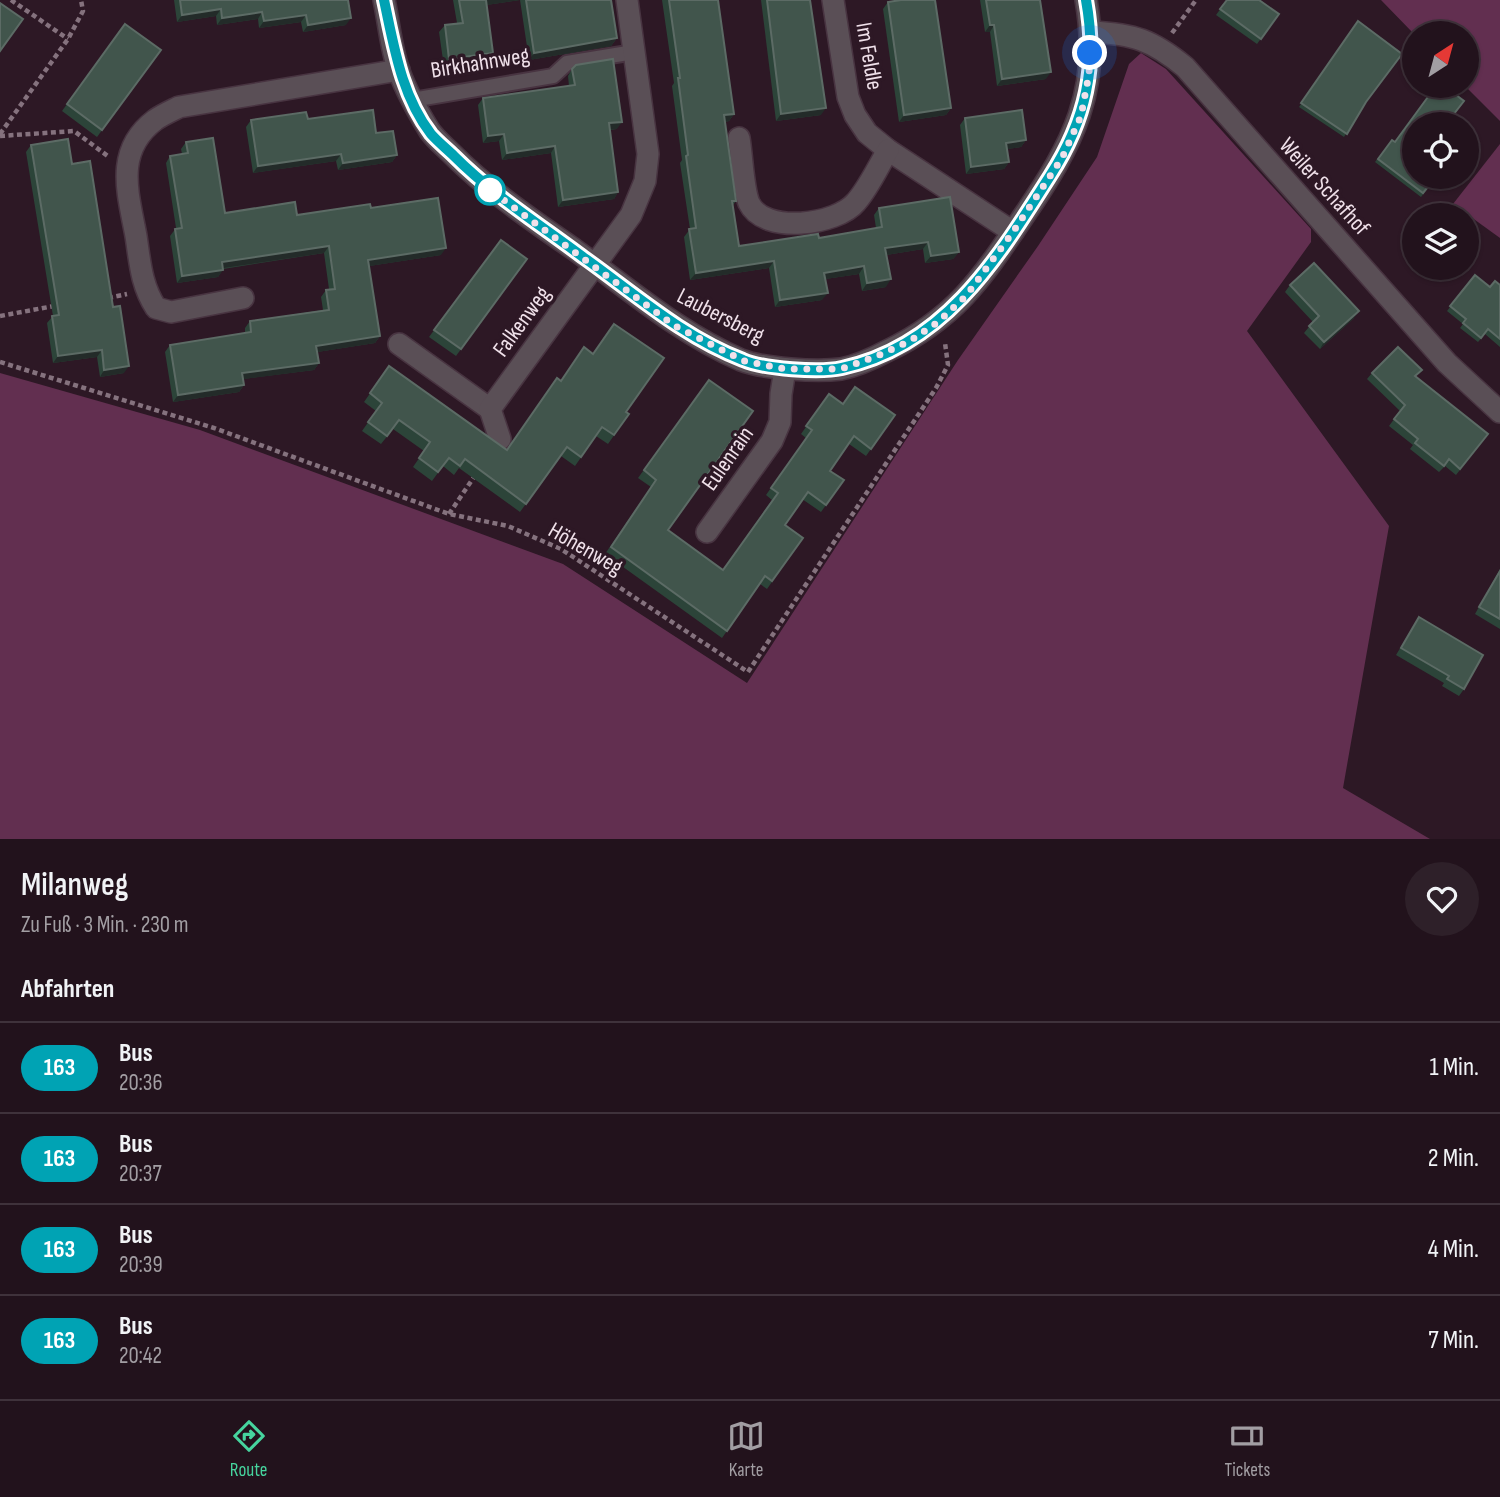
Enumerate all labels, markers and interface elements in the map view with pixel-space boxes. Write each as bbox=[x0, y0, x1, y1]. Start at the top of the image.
street label: Im Feldle bbox=[849, 20, 889, 92]
north arrow bbox=[1402, 21, 1479, 98]
map controls bbox=[1402, 21, 1479, 280]
your location bbox=[1072, 35, 1107, 70]
street label: Birkhahnweg bbox=[429, 41, 531, 85]
button: locate bbox=[1402, 112, 1479, 189]
street label: Weiler Schafhof bbox=[1273, 132, 1376, 242]
unlabelled marker bbox=[475, 175, 505, 205]
button: layers bbox=[1402, 203, 1479, 280]
street label: Falkenweg bbox=[487, 281, 557, 362]
street label: Laubersberg bbox=[672, 282, 769, 350]
street label: Eulenrain bbox=[696, 421, 760, 496]
street label: Höhenweg bbox=[543, 516, 628, 581]
button: heart bbox=[1405, 862, 1479, 936]
text: Milanweg bbox=[21, 865, 128, 905]
text: Zu Fuß · 3 Min. · 230 m bbox=[21, 911, 189, 939]
text: Abfahrten bbox=[21, 974, 114, 1005]
text: Bus bbox=[119, 1038, 153, 1069]
text: 1 Min. bbox=[1429, 1052, 1479, 1083]
text: 163 bbox=[44, 1053, 75, 1082]
text: 20:36 bbox=[119, 1069, 163, 1097]
text: Bus bbox=[119, 1129, 153, 1160]
text: 2 Min. bbox=[1428, 1143, 1479, 1174]
text: 163 bbox=[44, 1144, 75, 1173]
text: 20:37 bbox=[119, 1160, 162, 1188]
text: Bus bbox=[119, 1220, 153, 1251]
text: 4 Min. bbox=[1428, 1234, 1479, 1265]
text: 163 bbox=[44, 1235, 75, 1264]
text: 20:39 bbox=[119, 1251, 163, 1279]
text: Bus bbox=[119, 1311, 153, 1342]
text: 7 Min. bbox=[1428, 1325, 1479, 1356]
text: 163 bbox=[44, 1326, 75, 1355]
text: 20:42 bbox=[119, 1342, 162, 1370]
tab: Route bbox=[230, 1417, 268, 1482]
tab: Karte bbox=[727, 1417, 765, 1482]
tab: Tickets bbox=[1224, 1417, 1270, 1482]

